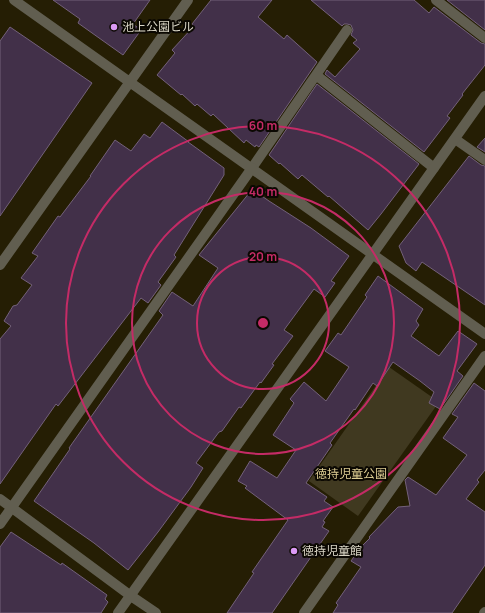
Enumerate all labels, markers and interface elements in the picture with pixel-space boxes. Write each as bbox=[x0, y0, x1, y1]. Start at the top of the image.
place label: 池上公園ビル bbox=[122, 18, 194, 35]
marker: 池上公園ビル bbox=[109, 22, 119, 32]
text: 60 m bbox=[249, 117, 277, 134]
text: 40 m bbox=[249, 183, 277, 200]
text: 20 m bbox=[249, 248, 277, 265]
centre of rings bbox=[256, 316, 270, 330]
park label: 徳持児童公園 bbox=[315, 465, 387, 482]
place label: 徳持児童館 bbox=[302, 542, 362, 559]
marker: 徳持児童館 bbox=[289, 546, 299, 556]

